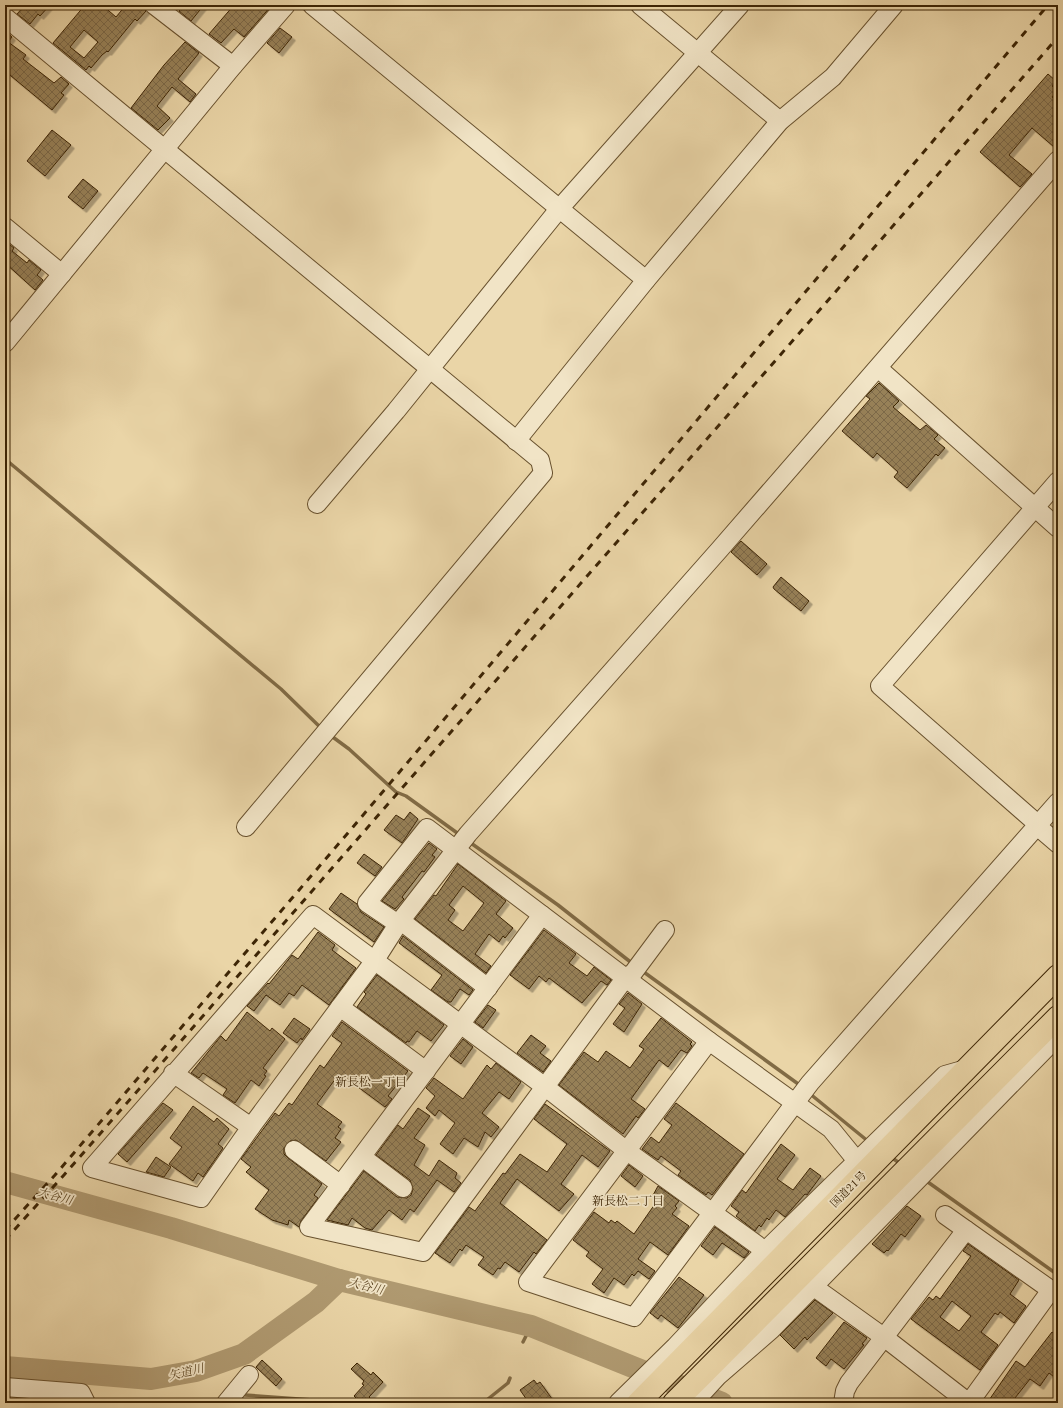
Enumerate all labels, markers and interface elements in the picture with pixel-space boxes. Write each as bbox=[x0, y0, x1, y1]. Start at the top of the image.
district label: 新長松一丁目 bbox=[335, 1075, 407, 1089]
street label: 国道21号 bbox=[828, 1169, 869, 1210]
water label: 大谷川 bbox=[36, 1185, 76, 1208]
district label: 新長松二丁目 bbox=[592, 1194, 664, 1208]
water label: 大谷川 bbox=[347, 1275, 387, 1298]
water label: 矢道川 bbox=[167, 1361, 207, 1383]

